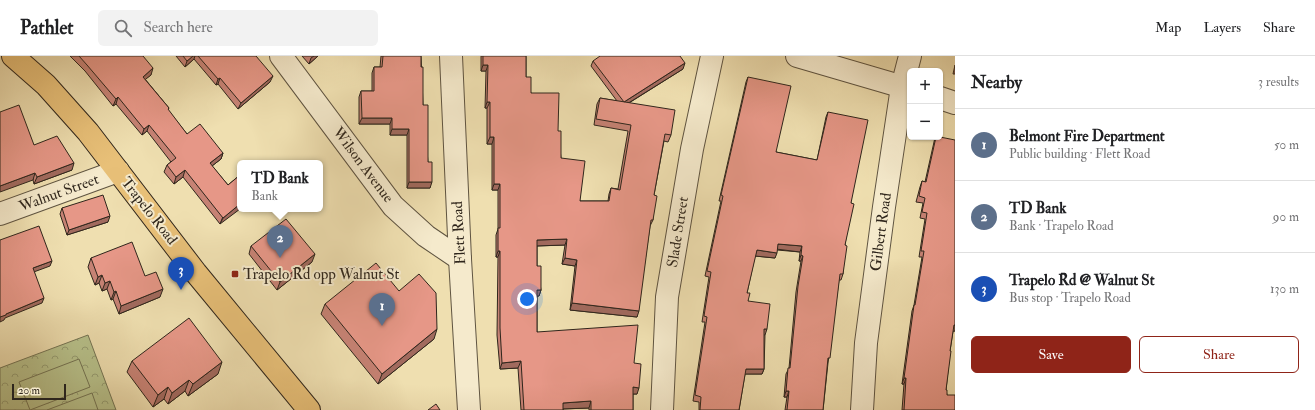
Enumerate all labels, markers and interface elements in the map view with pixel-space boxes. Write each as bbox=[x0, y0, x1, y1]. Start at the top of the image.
search box bbox=[98, 10, 378, 46]
text: Pathlet bbox=[20, 16, 74, 40]
icon: search bbox=[112, 17, 134, 39]
text: Search here bbox=[144, 18, 213, 37]
text: Map bbox=[1155, 19, 1181, 36]
text: Layers bbox=[1203, 19, 1241, 36]
text: Share bbox=[1263, 19, 1295, 36]
map controls bbox=[907, 68, 943, 140]
button: + bbox=[907, 68, 943, 104]
text: Nearby bbox=[971, 72, 1022, 93]
text: 3 results bbox=[1258, 74, 1299, 90]
button: − bbox=[907, 104, 943, 140]
street label: Wilson Avenue bbox=[328, 123, 398, 207]
text: Belmont Fire Department bbox=[1009, 127, 1165, 146]
text: 1 bbox=[982, 137, 986, 153]
text: 50 m bbox=[1274, 137, 1299, 153]
text: Public building · Flett Road bbox=[1009, 146, 1150, 162]
popup bbox=[237, 160, 323, 212]
text: TD Bank bbox=[251, 169, 309, 188]
street label: Walnut Street bbox=[16, 170, 102, 217]
street label: Trapelo Road bbox=[116, 173, 182, 250]
text: Bank bbox=[251, 188, 278, 204]
street label: Gilbert Road bbox=[866, 191, 896, 272]
street label: Slade Street bbox=[663, 195, 693, 269]
text: TD Bank bbox=[1009, 199, 1066, 218]
street label: Flett Road bbox=[448, 200, 470, 265]
text: 2 bbox=[981, 209, 987, 225]
text: 90 m bbox=[1273, 209, 1299, 225]
text: Bank · Trapelo Road bbox=[1009, 218, 1114, 234]
pin: 2 bbox=[267, 225, 293, 258]
pin: 3 bbox=[168, 257, 194, 290]
place label: Trapelo Rd opp Walnut St bbox=[243, 265, 400, 285]
marker: Trapelo Rd opp Walnut St bbox=[230, 269, 240, 279]
text: Trapelo Rd @ Walnut St bbox=[1009, 271, 1155, 290]
text: 3 bbox=[982, 281, 987, 297]
text: 130 m bbox=[1270, 281, 1299, 297]
your location bbox=[517, 289, 537, 309]
text: Bus stop · Trapelo Road bbox=[1009, 290, 1131, 306]
pin: 1 bbox=[369, 293, 395, 326]
button: Save bbox=[971, 336, 1131, 373]
button: Share bbox=[1139, 336, 1299, 373]
scale bar bbox=[12, 382, 66, 401]
text: 20 m bbox=[18, 384, 40, 397]

